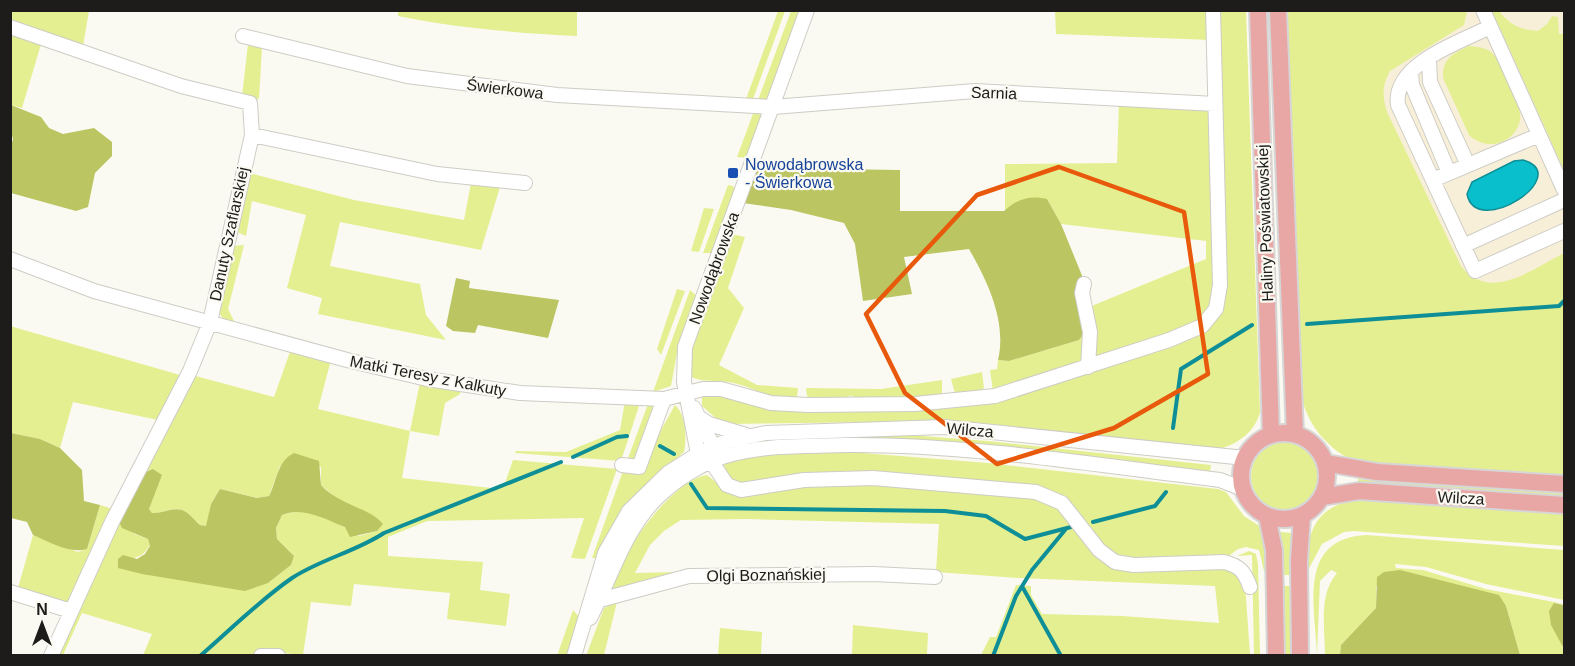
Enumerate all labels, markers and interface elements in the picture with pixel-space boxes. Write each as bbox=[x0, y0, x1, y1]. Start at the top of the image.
street label: Świerkowa bbox=[466, 75, 545, 102]
street label: Sarnia bbox=[971, 84, 1018, 102]
street label: Haliny Poświatowskiej bbox=[1254, 144, 1276, 302]
place label: Nowodąbrowska - Świerkowa bbox=[745, 156, 863, 191]
street label: Danuty Szaflarskiej bbox=[206, 165, 252, 303]
marker: Nowodąbrowska - Świerkowa bbox=[726, 166, 740, 180]
street label: Nowodąbrowska bbox=[686, 209, 742, 326]
street label: Matki Teresy z Kalkuty bbox=[348, 352, 508, 400]
street label: Wilcza bbox=[946, 419, 994, 441]
street label: Wilcza bbox=[1437, 488, 1485, 508]
street label: Olgi Boznańskiej bbox=[706, 565, 826, 585]
north arrow bbox=[12, 594, 72, 654]
text: N bbox=[36, 601, 48, 618]

